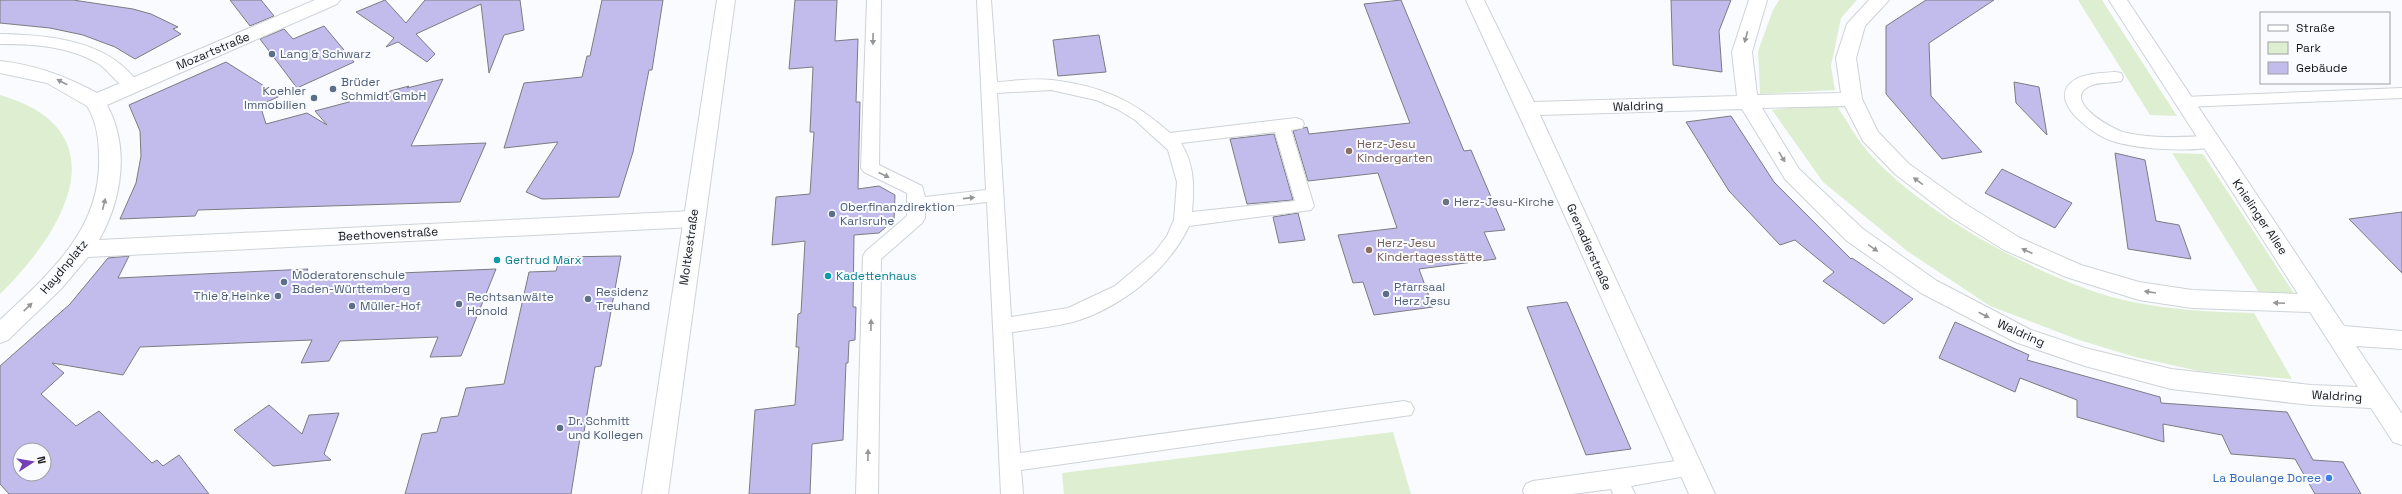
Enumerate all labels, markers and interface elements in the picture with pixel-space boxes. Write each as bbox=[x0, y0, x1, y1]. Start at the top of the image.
legend bbox=[2260, 12, 2390, 84]
text: Straße bbox=[2296, 20, 2335, 36]
street label: Mozartstraße bbox=[174, 28, 252, 74]
one-way arrow bbox=[1743, 31, 1749, 43]
one-way arrow bbox=[870, 33, 876, 46]
text: Park bbox=[2296, 40, 2321, 56]
place label: Lang & Schwarz bbox=[280, 46, 371, 62]
marker: Lang & Schwarz bbox=[267, 49, 277, 59]
text: Gebäude bbox=[2296, 60, 2348, 76]
place label: Brüder Schmidt GmbH bbox=[341, 74, 426, 104]
one-way arrow bbox=[56, 79, 68, 85]
place label: Koehler Immobilien bbox=[244, 83, 306, 113]
marker: Brüder Schmidt GmbH bbox=[328, 84, 338, 94]
marker: Koehler Immobilien bbox=[309, 93, 319, 103]
street label: Waldring bbox=[1612, 97, 1664, 115]
place label: Herz-Jesu Kindergarten bbox=[1357, 136, 1433, 166]
marker: Herz-Jesu Kindergarten bbox=[1344, 146, 1354, 156]
one-way arrow bbox=[1778, 151, 1785, 163]
one-way arrow bbox=[878, 172, 889, 178]
street label: Knielinger Allee bbox=[2229, 176, 2291, 258]
one-way arrow bbox=[1913, 177, 1923, 185]
place label: Herz-Jesu-Kirche bbox=[1454, 194, 1554, 210]
one-way arrow bbox=[963, 195, 975, 201]
marker: Herz-Jesu-Kirche bbox=[1441, 197, 1451, 207]
one-way arrow bbox=[102, 198, 108, 210]
place label: Oberfinanzdirektion Karlsruhe bbox=[840, 199, 955, 229]
street label: Grenadierstraße bbox=[1563, 201, 1615, 293]
street label: Moltkestraße bbox=[676, 208, 702, 286]
marker: Oberfinanzdirektion Karlsruhe bbox=[827, 209, 837, 219]
street label: Beethovenstraße bbox=[338, 223, 438, 245]
place label: Herz-Jesu Kindertagesstätte bbox=[1377, 235, 1482, 265]
street label: Haydnplatz bbox=[37, 237, 91, 297]
one-way arrow bbox=[1868, 244, 1878, 252]
marker: Herz-Jesu Kindertagesstätte bbox=[1364, 245, 1374, 255]
one-way arrow bbox=[2021, 248, 2032, 254]
place label: Gertrud Marx bbox=[505, 252, 582, 268]
marker: Gertrud Marx bbox=[492, 255, 502, 265]
place label: Moderatorenschule Baden-Württemberg bbox=[292, 267, 410, 297]
place label: Kadettenhaus bbox=[836, 268, 917, 284]
marker: Kadettenhaus bbox=[823, 271, 833, 281]
marker: Moderatorenschule Baden-Württemberg bbox=[279, 277, 289, 287]
place label: Pfarrsaal Herz Jesu bbox=[1394, 279, 1450, 309]
place label: Residenz Treuhand bbox=[596, 284, 650, 314]
place label: Thie & Heinke bbox=[194, 288, 270, 304]
place label: Rechtsanwälte Honold bbox=[467, 289, 554, 319]
marker: Pfarrsaal Herz Jesu bbox=[1381, 289, 1391, 299]
one-way arrow bbox=[2144, 289, 2156, 295]
marker: Thie & Heinke bbox=[273, 291, 283, 301]
marker: Residenz Treuhand bbox=[583, 294, 593, 304]
place label: Müller-Hof bbox=[360, 298, 421, 314]
marker: Rechtsanwälte Honold bbox=[454, 299, 464, 309]
one-way arrow bbox=[2272, 300, 2285, 306]
marker: Müller-Hof bbox=[347, 301, 357, 311]
one-way arrow bbox=[23, 303, 33, 312]
one-way arrow bbox=[1978, 312, 1989, 319]
street label: Waldring bbox=[1995, 315, 2047, 351]
one-way arrow bbox=[868, 318, 874, 331]
street label: Waldring bbox=[2311, 387, 2363, 405]
place label: Dr. Schmitt und Kollegen bbox=[568, 413, 643, 443]
marker: Dr. Schmitt und Kollegen bbox=[555, 423, 565, 433]
north arrow bbox=[12, 442, 52, 482]
one-way arrow bbox=[865, 448, 871, 461]
text: N bbox=[34, 455, 49, 465]
place label: La Boulange Doree bbox=[2213, 470, 2321, 486]
marker: La Boulange Doree bbox=[2324, 473, 2334, 483]

